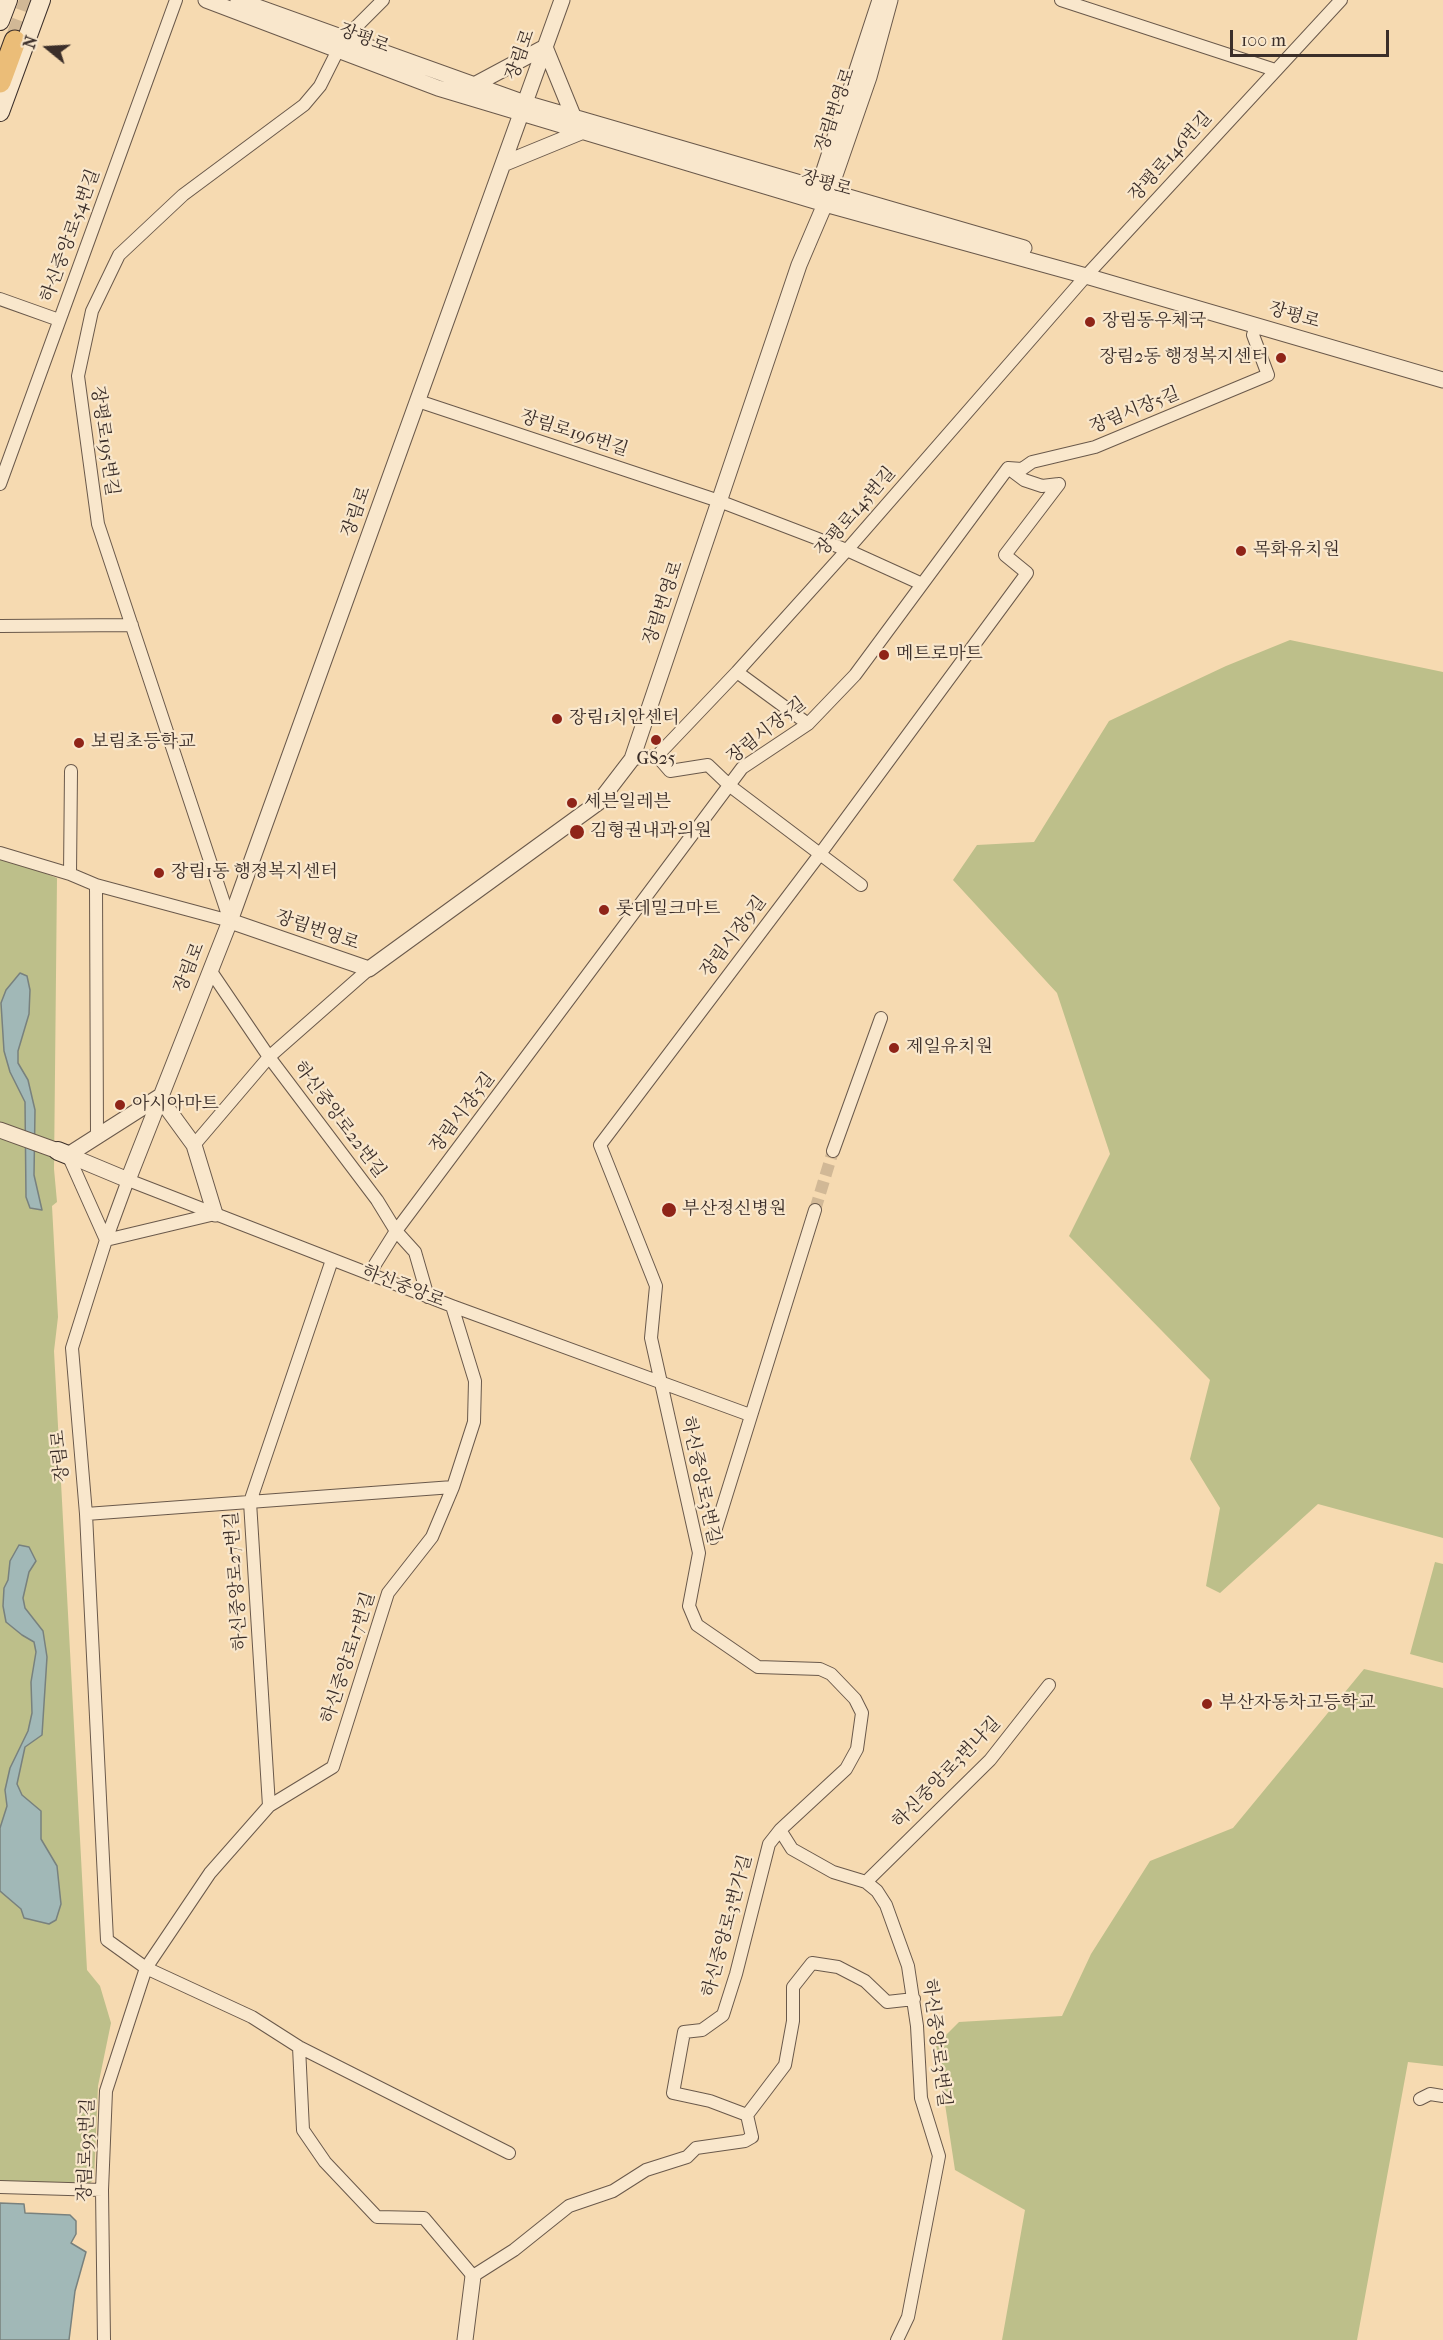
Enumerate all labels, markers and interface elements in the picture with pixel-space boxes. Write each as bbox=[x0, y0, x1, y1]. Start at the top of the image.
north arrow bbox=[18, 18, 78, 78]
scale bar bbox=[1233, 18, 1392, 56]
street label: 장평로 bbox=[336, 20, 392, 58]
street label: 장림로 bbox=[502, 27, 540, 83]
text: 100 m bbox=[1241, 30, 1286, 51]
text: N bbox=[19, 34, 41, 51]
street label: 장림번영로 bbox=[812, 65, 860, 155]
street label: 장평로146번길 bbox=[1125, 108, 1217, 206]
street label: 하신중앙로54번길 bbox=[37, 166, 105, 306]
street label: 장평로 bbox=[798, 166, 854, 202]
street label: 장평로 bbox=[1266, 298, 1322, 334]
place label: 장림동우체국 bbox=[1102, 311, 1206, 333]
marker: 장림동우체국 bbox=[1083, 315, 1097, 329]
place label: 장림2동 행정복지센터 bbox=[1099, 347, 1269, 369]
marker: 장림2동 행정복지센터 bbox=[1274, 351, 1288, 365]
street label: 장림시장5길 bbox=[1087, 383, 1183, 439]
street label: 장평로195번길 bbox=[86, 385, 122, 497]
street label: 장림로196번길 bbox=[517, 406, 631, 462]
street label: 장평로145번길 bbox=[811, 463, 901, 561]
street label: 장림로 bbox=[338, 484, 376, 540]
place label: 목화유치원 bbox=[1253, 540, 1340, 562]
marker: 목화유치원 bbox=[1234, 544, 1248, 558]
street label: 장림번영로 bbox=[640, 558, 688, 648]
place label: 메트로마트 bbox=[896, 644, 983, 666]
marker: 메트로마트 bbox=[877, 648, 891, 662]
street label: 장림시장5길 bbox=[723, 693, 811, 769]
place label: 장림1치안센터 bbox=[569, 708, 680, 730]
marker: 장림1치안센터 bbox=[550, 712, 564, 726]
place label: 보림초등학교 bbox=[91, 732, 195, 754]
marker: GS25 bbox=[649, 733, 663, 747]
marker: 보림초등학교 bbox=[72, 736, 86, 750]
place label: GS25 bbox=[636, 749, 676, 771]
place label: 세븐일레븐 bbox=[584, 792, 671, 814]
marker: 세븐일레븐 bbox=[565, 796, 579, 810]
place label: 김형권내과의원 bbox=[590, 821, 712, 843]
marker: 김형권내과의원 bbox=[568, 823, 586, 841]
place label: 장림1동 행정복지센터 bbox=[171, 862, 338, 884]
marker: 장림1동 행정복지센터 bbox=[152, 866, 166, 880]
street label: 장림시장9길 bbox=[696, 892, 772, 982]
place label: 롯데밀크마트 bbox=[616, 899, 720, 921]
marker: 롯데밀크마트 bbox=[597, 903, 611, 917]
street label: 장림번영로 bbox=[272, 907, 362, 955]
street label: 장림로 bbox=[170, 940, 210, 996]
place label: 제일유치원 bbox=[906, 1037, 993, 1059]
marker: 제일유치원 bbox=[887, 1041, 901, 1055]
street label: 하신중앙로22번길 bbox=[288, 1058, 390, 1182]
street label: 장림시장5길 bbox=[426, 1069, 500, 1157]
place label: 아시아마트 bbox=[132, 1094, 219, 1116]
marker: 아시아마트 bbox=[113, 1098, 127, 1112]
place label: 부산정신병원 bbox=[682, 1199, 786, 1221]
marker: 부산정신병원 bbox=[660, 1201, 678, 1219]
street label: 하신중앙로 bbox=[359, 1261, 447, 1313]
street label: 하신중앙로3번길 bbox=[676, 1415, 724, 1545]
street label: 장림로 bbox=[48, 1429, 74, 1483]
street label: 하신중앙로27번길 bbox=[221, 1511, 253, 1651]
street label: 하신중앙로17번길 bbox=[318, 1590, 380, 1726]
place label: 부산자동차고등학교 bbox=[1219, 1693, 1375, 1715]
marker: 부산자동차고등학교 bbox=[1200, 1697, 1214, 1711]
street label: 하신중앙로3번나길 bbox=[888, 1713, 1006, 1833]
street label: 하신중앙로3번가길 bbox=[699, 1852, 757, 2000]
street label: 하신중앙로3번길 bbox=[917, 1978, 955, 2108]
street label: 장림로93번길 bbox=[74, 2098, 100, 2202]

